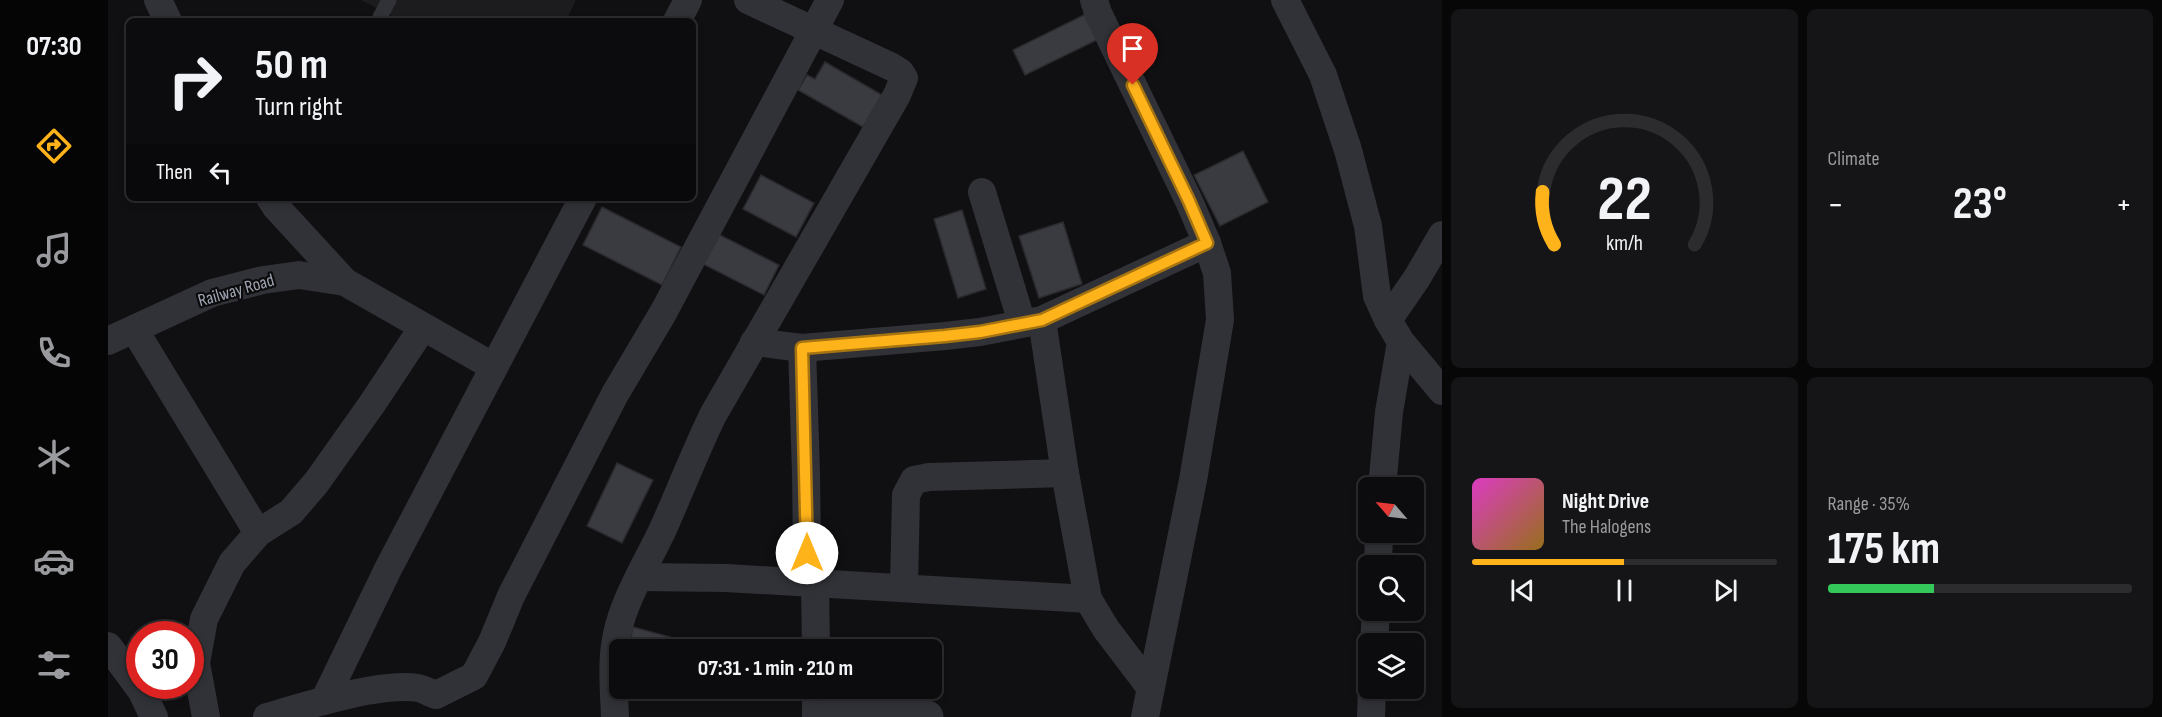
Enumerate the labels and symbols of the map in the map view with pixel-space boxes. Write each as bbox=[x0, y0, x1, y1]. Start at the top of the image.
pin bbox=[1107, 23, 1158, 85]
street label: Railway Road bbox=[196, 270, 277, 311]
north arrow bbox=[1358, 477, 1424, 543]
position arrow bbox=[775, 521, 839, 585]
speed limit sign: 30 bbox=[126, 621, 204, 699]

